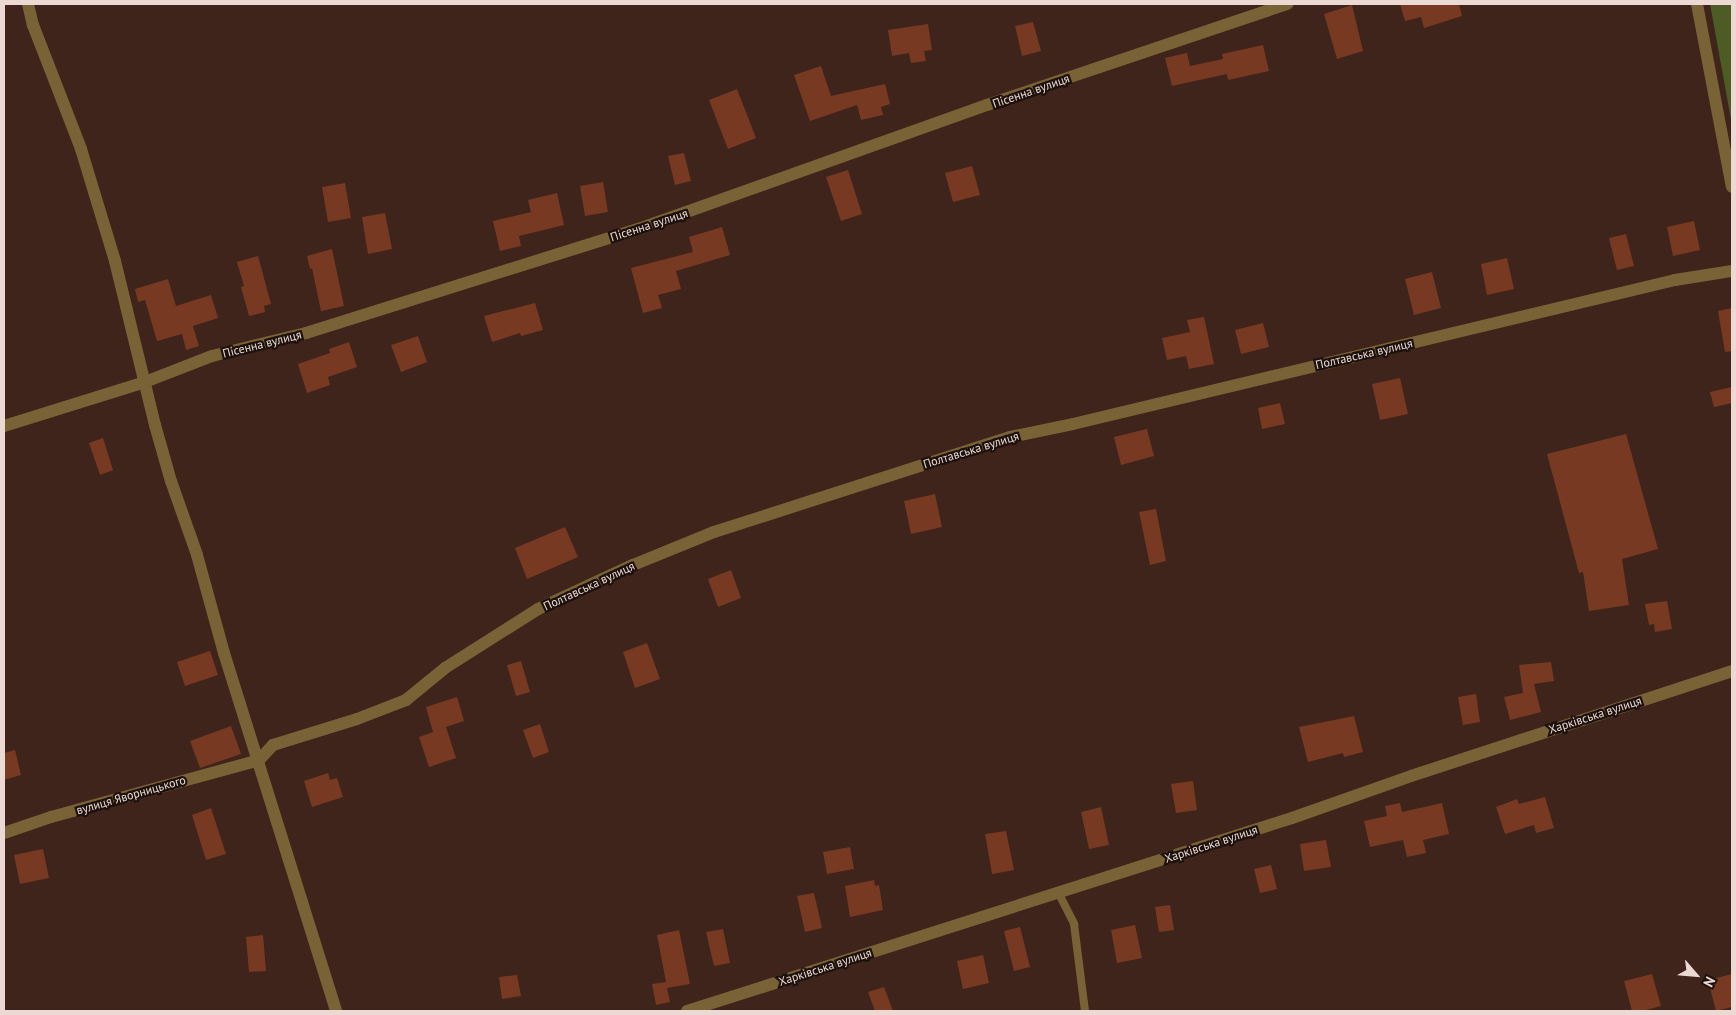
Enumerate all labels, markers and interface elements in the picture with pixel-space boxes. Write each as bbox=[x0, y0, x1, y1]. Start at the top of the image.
street label: Пісенна вулиця bbox=[990, 71, 1072, 111]
street label: Пісенна вулиця bbox=[608, 206, 690, 244]
street label: Пісенна вулиця bbox=[221, 327, 303, 361]
street label: Полтавська вулиця bbox=[1314, 336, 1414, 372]
street label: Полтавська вулиця bbox=[921, 429, 1021, 471]
street label: Полтавська вулиця bbox=[541, 559, 637, 613]
street label: Харківська вулиця bbox=[1547, 693, 1643, 737]
street label: вулиця Яворницького bbox=[75, 772, 187, 818]
street label: Харківська вулиця bbox=[1163, 822, 1259, 866]
street label: Харківська вулиця bbox=[777, 945, 873, 989]
north arrow bbox=[1671, 950, 1721, 1000]
text: N bbox=[1699, 974, 1719, 990]

